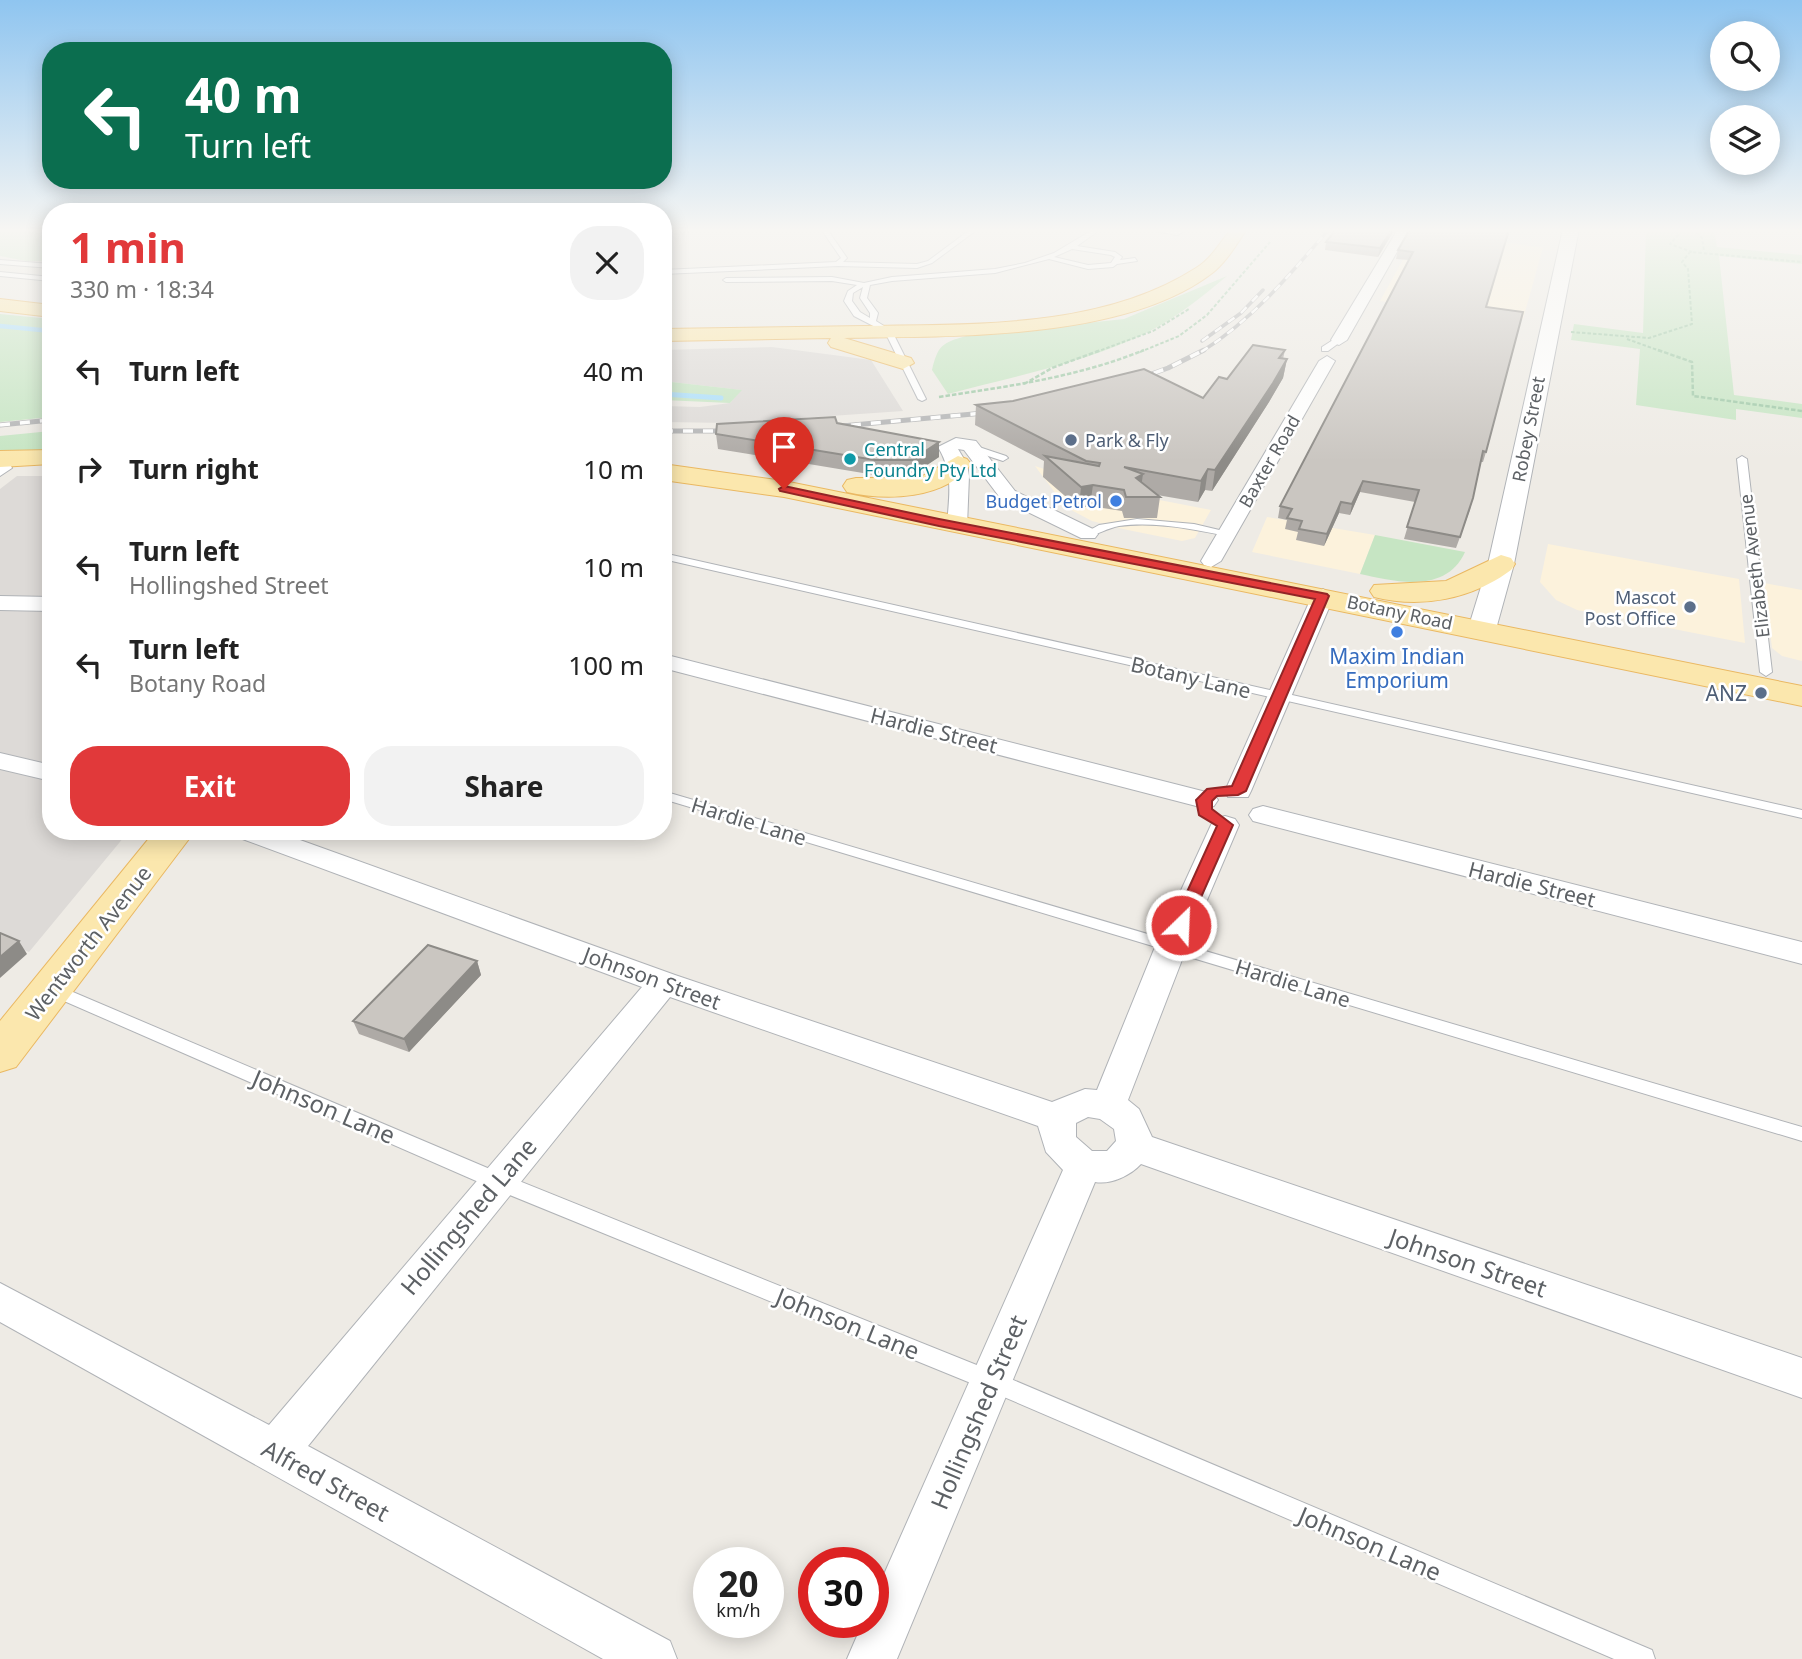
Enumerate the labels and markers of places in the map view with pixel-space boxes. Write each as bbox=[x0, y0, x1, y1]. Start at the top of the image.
pin bbox=[754, 417, 814, 489]
place label: Park & Fly bbox=[1085, 428, 1170, 452]
marker: Park & Fly bbox=[1063, 432, 1079, 448]
place label: Central Foundry Pty Ltd bbox=[864, 437, 997, 482]
marker: Central Foundry Pty Ltd bbox=[842, 451, 858, 467]
place label: Budget Petrol bbox=[986, 489, 1102, 513]
marker: Budget Petrol bbox=[1108, 493, 1124, 509]
place label: Mascot Post Office bbox=[1585, 585, 1676, 630]
marker: Mascot Post Office bbox=[1682, 599, 1698, 615]
marker: Maxim Indian Emporium bbox=[1389, 624, 1405, 640]
place label: Maxim Indian Emporium bbox=[1329, 642, 1465, 694]
place label: ANZ bbox=[1706, 679, 1747, 707]
marker: ANZ bbox=[1753, 685, 1769, 701]

